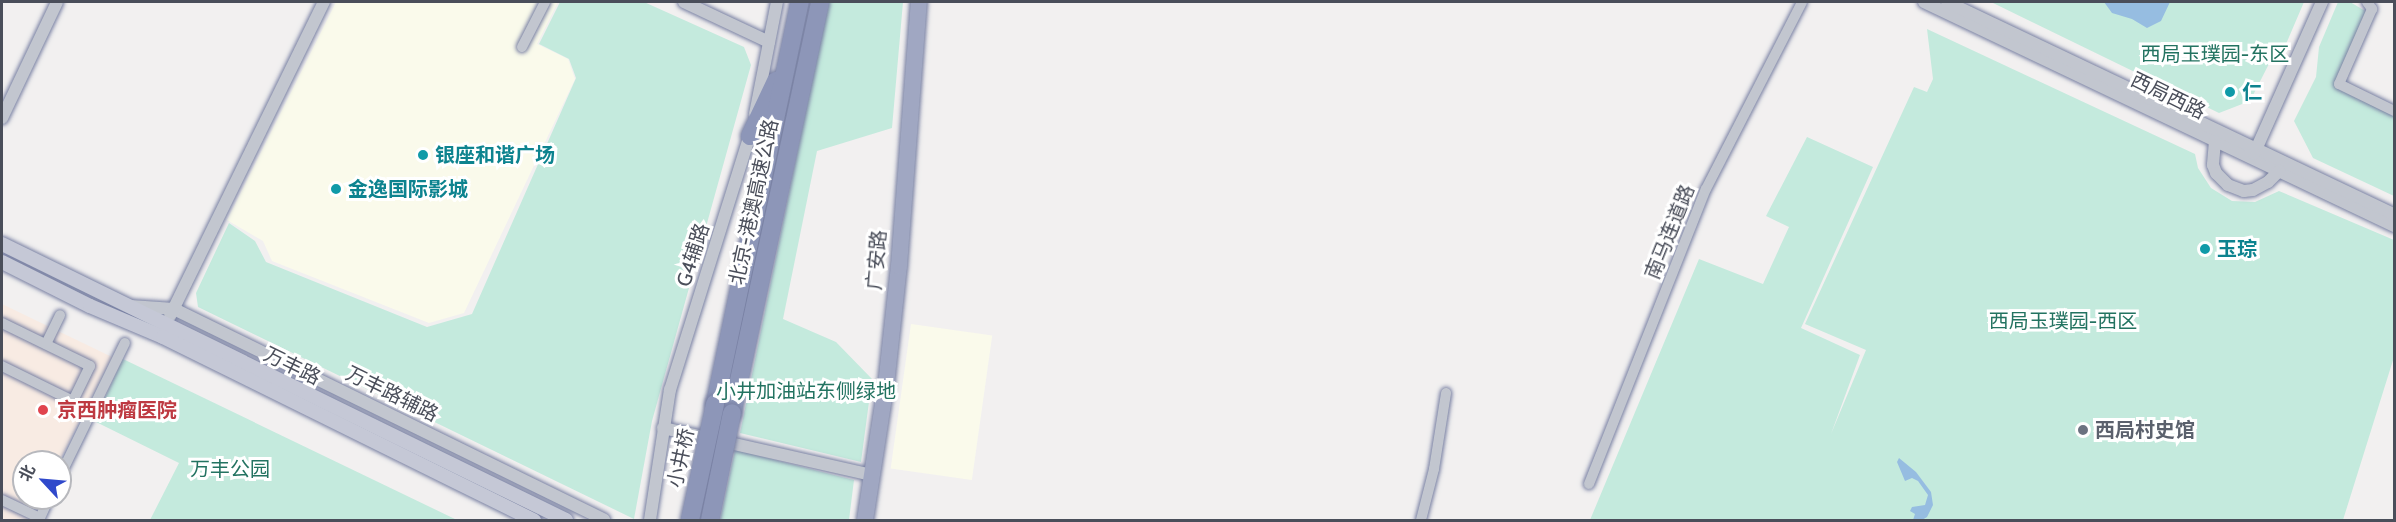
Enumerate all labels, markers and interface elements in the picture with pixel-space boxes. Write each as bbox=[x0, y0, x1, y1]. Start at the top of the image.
park label: 西局玉璞园-东区 bbox=[2141, 42, 2289, 66]
street label: 西局西路 bbox=[2127, 68, 2209, 124]
place label: 仁 bbox=[2242, 80, 2262, 104]
marker: 仁 bbox=[2223, 85, 2237, 99]
street label: 北京-港澳高速公路 bbox=[725, 117, 783, 287]
place label: 银座和谐广场 bbox=[435, 143, 555, 167]
marker: 银座和谐广场 bbox=[416, 148, 430, 162]
place label: 金逸国际影城 bbox=[348, 177, 468, 201]
street label: 南马连道路 bbox=[1640, 181, 1700, 283]
marker: 金逸国际影城 bbox=[329, 182, 343, 196]
street label: G4辅路 bbox=[672, 220, 714, 290]
street label: 广安路 bbox=[862, 229, 892, 291]
place label: 玉琮 bbox=[2217, 237, 2257, 261]
marker: 玉琮 bbox=[2198, 242, 2212, 256]
park label: 西局玉璞园-西区 bbox=[1989, 309, 2137, 333]
street label: 万丰路 bbox=[260, 342, 324, 390]
street label: 万丰路辅路 bbox=[342, 361, 442, 427]
park label: 小井加油站东侧绿地 bbox=[716, 379, 896, 403]
place label: 京西肿瘤医院 bbox=[57, 398, 177, 422]
marker: 京西肿瘤医院 bbox=[34, 401, 52, 419]
place label: 西局村史馆 bbox=[2095, 418, 2195, 442]
marker: 西局村史馆 bbox=[2076, 423, 2090, 437]
street label: 小井桥 bbox=[663, 426, 699, 490]
north arrow bbox=[12, 450, 72, 510]
park label: 万丰公园 bbox=[190, 457, 270, 481]
text: 北 bbox=[15, 461, 39, 484]

